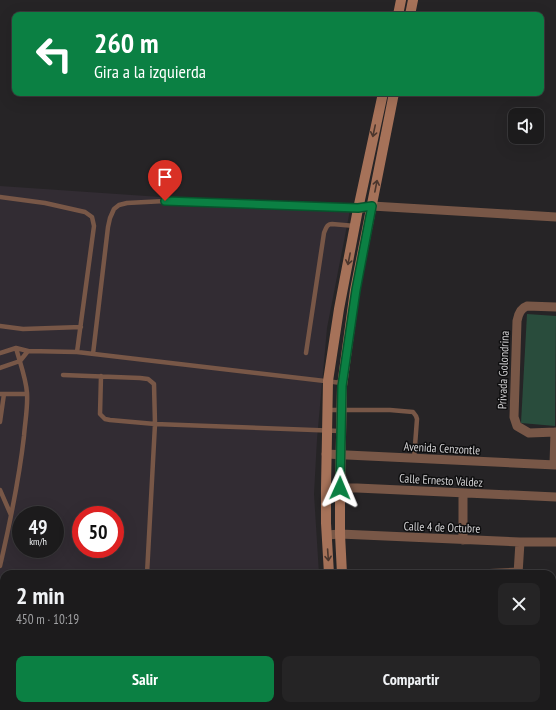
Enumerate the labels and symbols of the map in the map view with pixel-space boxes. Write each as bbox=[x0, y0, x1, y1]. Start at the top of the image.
one-way arrow bbox=[370, 124, 378, 137]
pin bbox=[148, 160, 182, 201]
one-way arrow bbox=[372, 180, 380, 193]
one-way arrow bbox=[344, 252, 352, 265]
street label: Privada Golondrina bbox=[494, 330, 512, 409]
street label: Avenida Cenzontle bbox=[403, 439, 481, 457]
position arrow bbox=[319, 467, 361, 509]
street label: Calle Ernesto Valdez bbox=[399, 470, 483, 490]
speed limit sign: 50 bbox=[72, 506, 124, 558]
street label: Calle 4 de Octubre bbox=[403, 518, 481, 536]
one-way arrow bbox=[324, 548, 331, 561]

